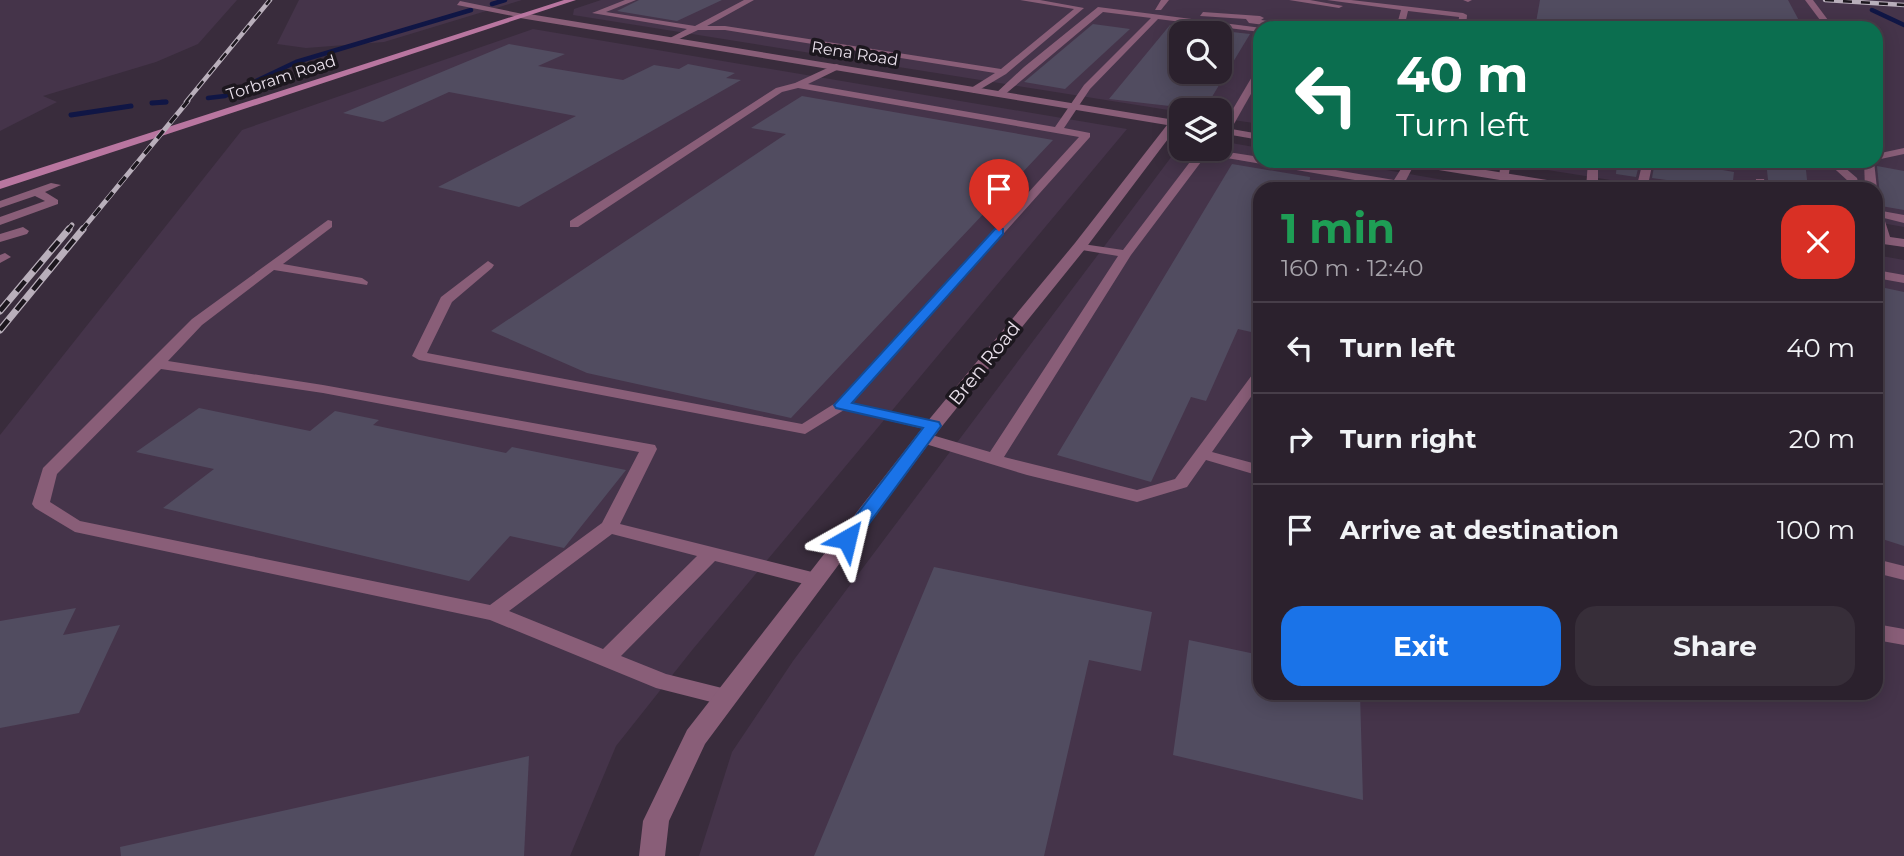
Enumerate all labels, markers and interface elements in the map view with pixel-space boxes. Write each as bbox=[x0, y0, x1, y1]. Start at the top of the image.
map controls bbox=[1169, 21, 1232, 161]
button: search bbox=[1169, 21, 1232, 84]
street label: Rena Road bbox=[810, 37, 900, 70]
text: 40 m bbox=[1396, 45, 1528, 104]
icon: left bbox=[1281, 49, 1372, 140]
street label: Torbram Road bbox=[224, 51, 338, 104]
button: layers bbox=[1169, 98, 1232, 161]
text: Turn left bbox=[1396, 105, 1530, 144]
pin bbox=[969, 159, 1029, 231]
icon: arrive bbox=[980, 170, 1018, 208]
text: 1 min bbox=[1281, 202, 1395, 254]
button: close bbox=[1781, 205, 1855, 279]
text: 160 m · 12:40 bbox=[1281, 254, 1424, 282]
street label: Bren Road bbox=[944, 317, 1025, 410]
icon: left bbox=[1281, 329, 1319, 367]
text: Turn left bbox=[1340, 332, 1456, 364]
text: 40 m bbox=[1786, 332, 1855, 364]
icon: right bbox=[1281, 420, 1319, 458]
text: Turn right bbox=[1340, 423, 1476, 455]
text: 20 m bbox=[1789, 423, 1855, 455]
position arrow bbox=[810, 502, 884, 576]
icon: arrive bbox=[1281, 511, 1319, 549]
text: Arrive at destination bbox=[1340, 514, 1619, 546]
text: 100 m bbox=[1777, 514, 1855, 546]
button: Exit bbox=[1281, 606, 1561, 686]
button: Share bbox=[1575, 606, 1855, 686]

